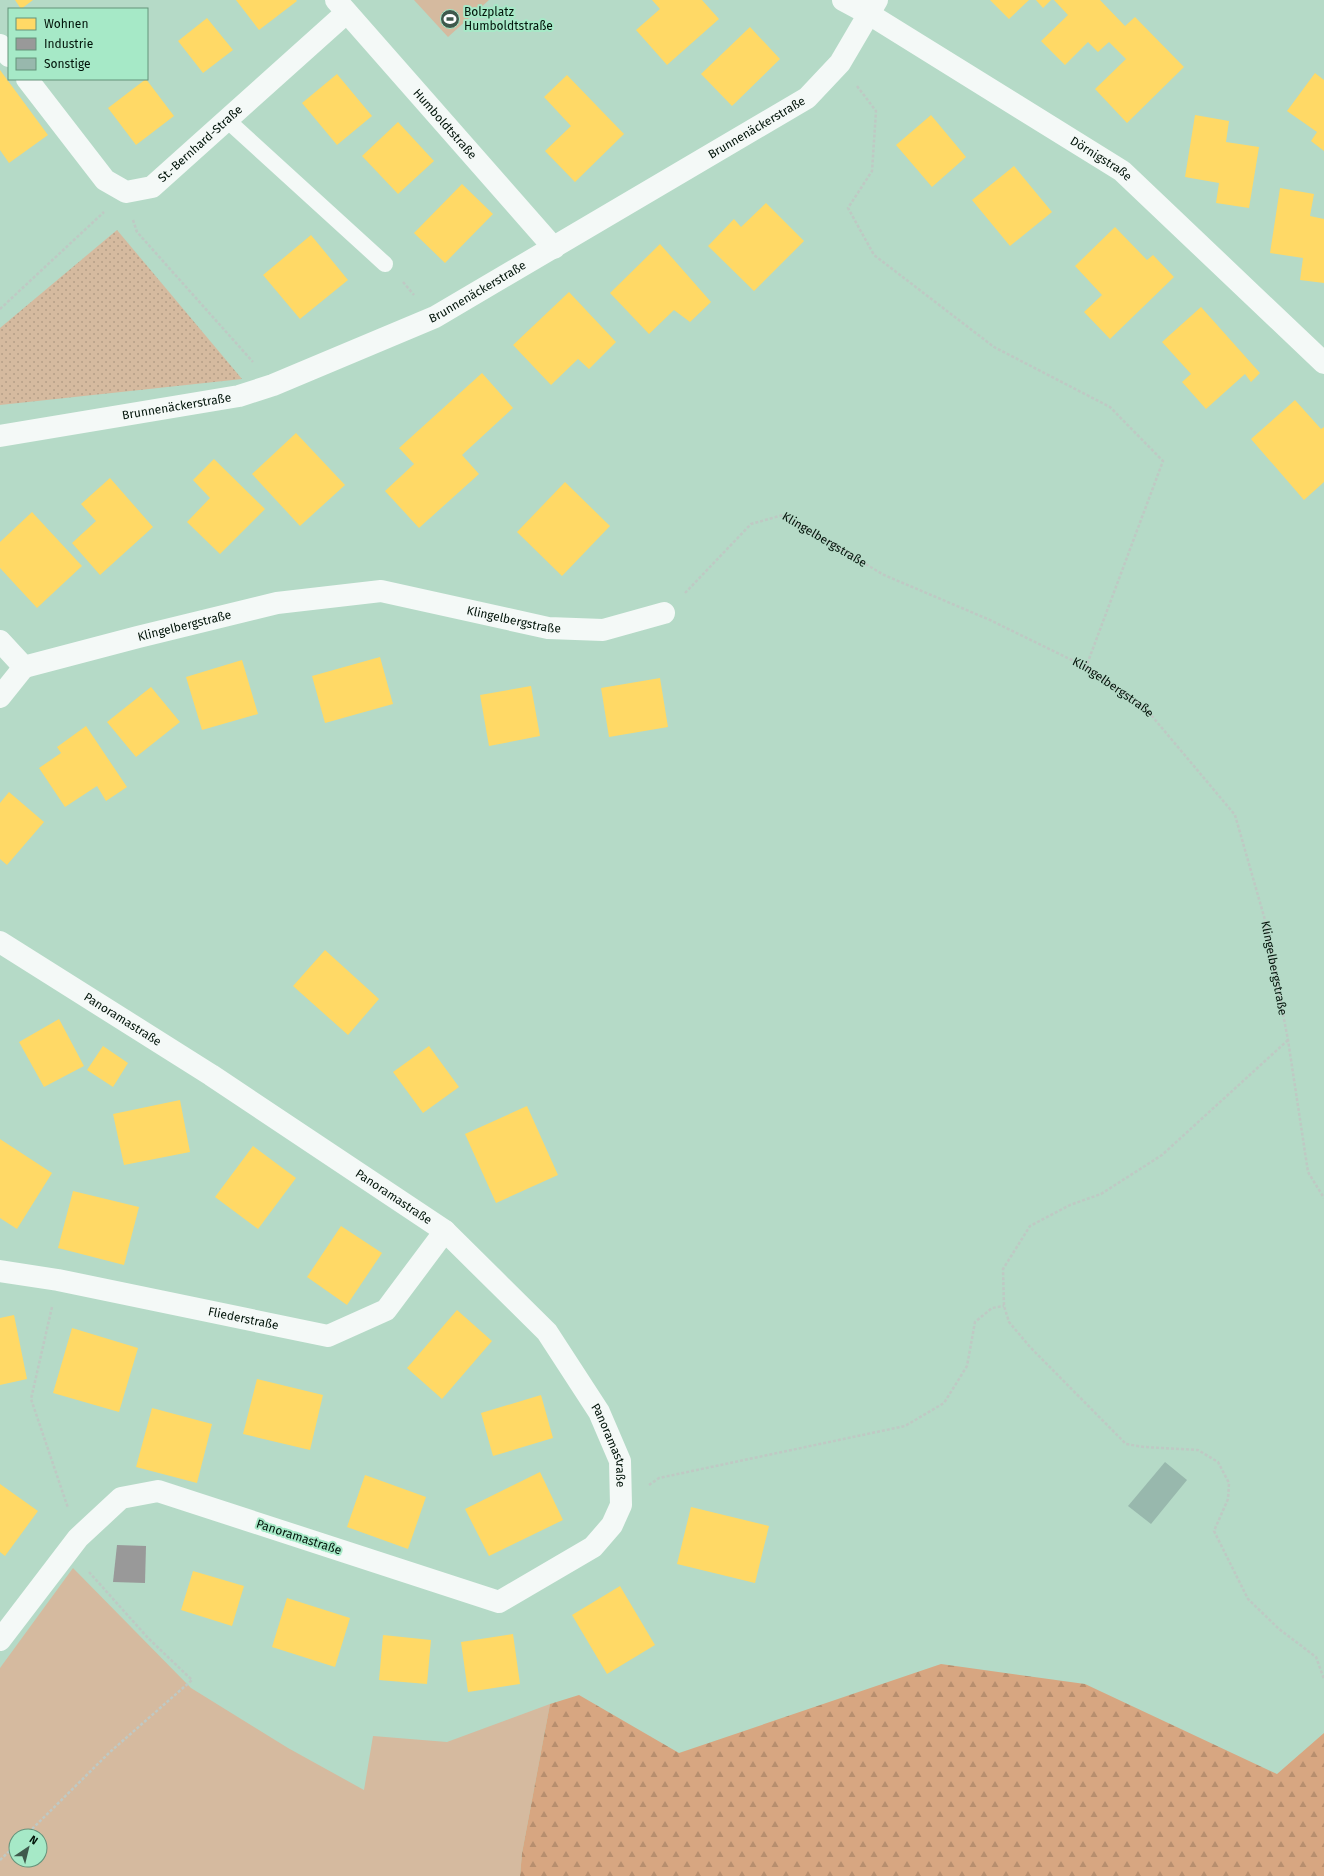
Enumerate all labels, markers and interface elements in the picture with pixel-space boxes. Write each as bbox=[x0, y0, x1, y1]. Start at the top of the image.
place label: Bolzplatz Humboldtstraße bbox=[464, 5, 553, 33]
legend bbox=[8, 8, 148, 80]
sports icon: Bolzplatz Humboldtstraße bbox=[439, 8, 461, 30]
text: Wohnen bbox=[44, 17, 88, 31]
text: Industrie bbox=[44, 37, 93, 51]
text: Sonstige bbox=[44, 57, 91, 71]
street label: Humboldtstraße bbox=[410, 86, 480, 162]
street label: Brunnenäckerstraße bbox=[706, 94, 808, 162]
street label: St.-Bernhard-Straße bbox=[155, 102, 245, 185]
street label: Dörnigstraße bbox=[1068, 134, 1135, 184]
street label: Brunnenäckerstraße bbox=[427, 258, 529, 326]
street label: Brunnenäckerstraße bbox=[121, 390, 232, 422]
street label: Klingelbergstraße bbox=[780, 509, 869, 570]
street label: Klingelbergstraße bbox=[465, 603, 561, 635]
street label: Klingelbergstraße bbox=[136, 607, 233, 644]
street label: Klingelbergstraße bbox=[1070, 654, 1157, 720]
street label: Klingelbergstraße bbox=[1258, 920, 1290, 1016]
street label: Panoramastraße bbox=[81, 990, 164, 1049]
street label: Panoramastraße bbox=[353, 1166, 435, 1227]
street label: Fliederstraße bbox=[207, 1304, 280, 1333]
street label: Panoramastraße bbox=[588, 1401, 628, 1488]
street label: Panoramastraße bbox=[255, 1517, 343, 1557]
north arrow bbox=[8, 1828, 48, 1868]
text: N bbox=[27, 1833, 40, 1848]

